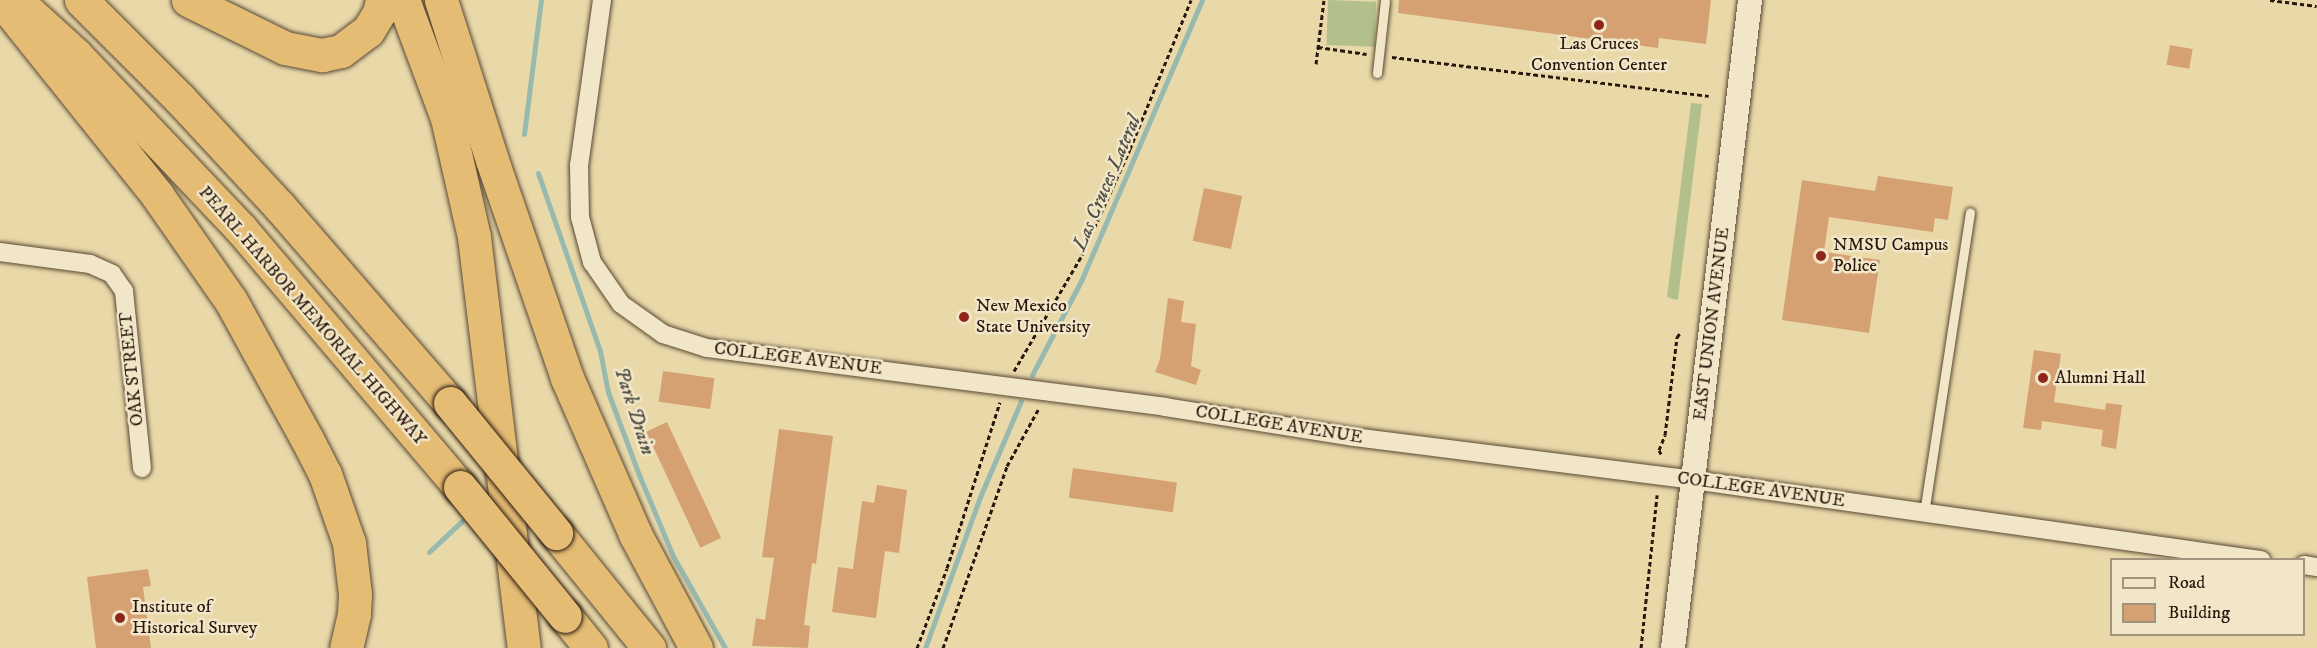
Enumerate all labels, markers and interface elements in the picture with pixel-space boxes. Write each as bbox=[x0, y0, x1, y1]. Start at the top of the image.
marker: Las Cruces Convention Center bbox=[1592, 18, 1606, 32]
place label: Las Cruces Convention Center bbox=[1531, 34, 1667, 76]
water label: Las Cruces Lateral bbox=[1068, 112, 1146, 254]
street label: PEARL HARBOR MEMORIAL HIGHWAY bbox=[194, 182, 430, 450]
street label: EAST UNION AVENUE bbox=[1689, 226, 1735, 422]
place label: NMSU Campus Police bbox=[1833, 235, 1948, 278]
marker: NMSU Campus Police bbox=[1814, 249, 1828, 263]
place label: New Mexico State University bbox=[976, 296, 1090, 338]
marker: New Mexico State University bbox=[957, 310, 971, 324]
street label: OAK STREET bbox=[115, 311, 149, 427]
street label: COLLEGE AVENUE bbox=[713, 338, 883, 380]
water label: Park Drain bbox=[609, 364, 659, 458]
place label: Alumni Hall bbox=[2055, 367, 2146, 389]
marker: Alumni Hall bbox=[2036, 371, 2050, 385]
street label: COLLEGE AVENUE bbox=[1194, 401, 1364, 449]
street label: COLLEGE AVENUE bbox=[1676, 468, 1846, 512]
legend bbox=[2110, 558, 2305, 636]
text: Road bbox=[2168, 572, 2205, 594]
place label: Institute of Historical Survey bbox=[132, 597, 257, 640]
text: Building bbox=[2168, 602, 2230, 624]
marker: Institute of Historical Survey bbox=[113, 611, 127, 625]

